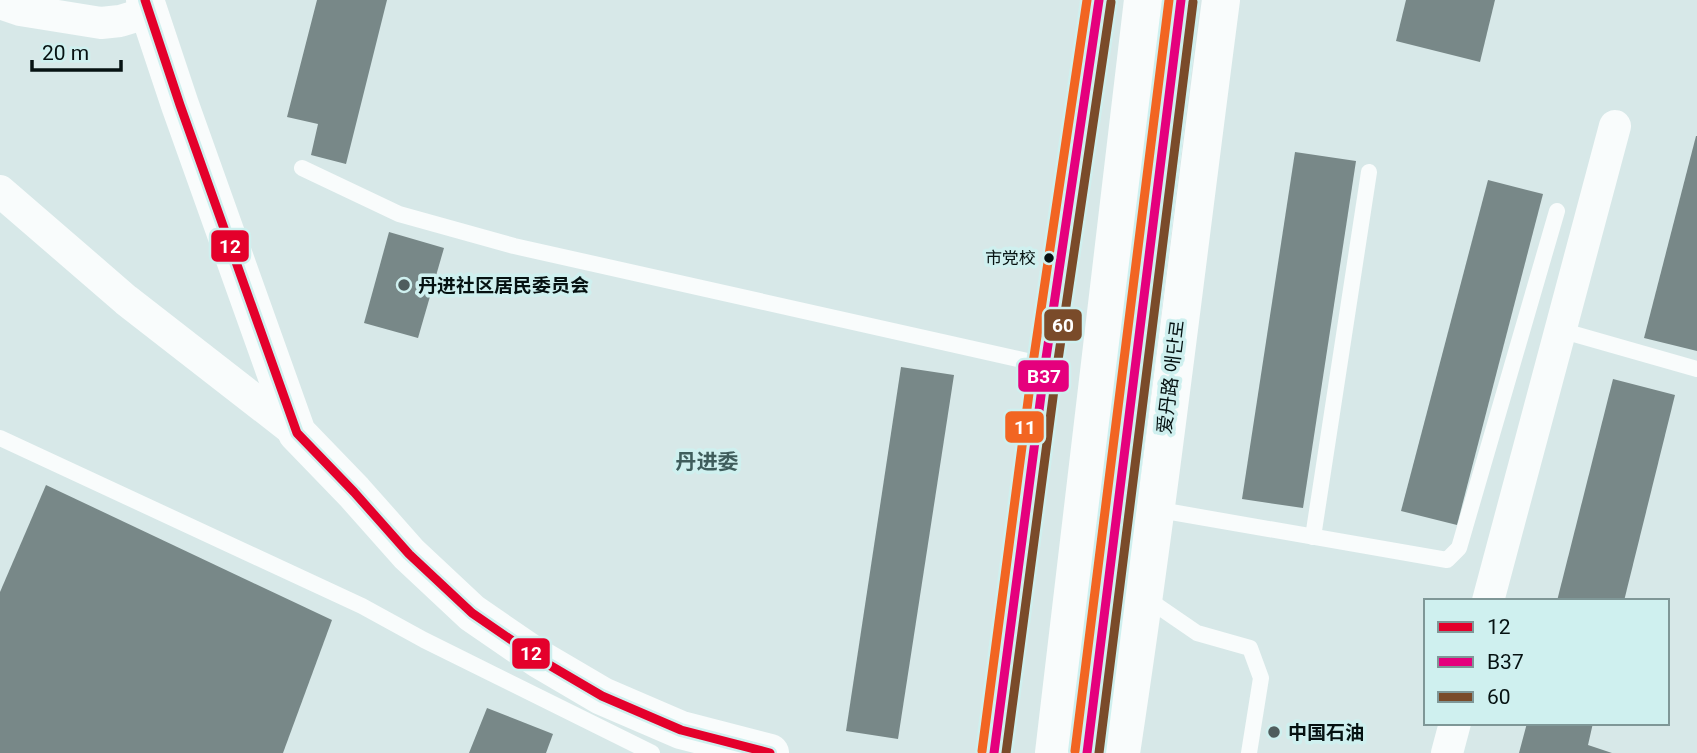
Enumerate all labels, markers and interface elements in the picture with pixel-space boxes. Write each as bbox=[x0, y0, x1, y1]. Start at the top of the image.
scale bar bbox=[32, 28, 121, 72]
text: 20 m bbox=[42, 41, 89, 65]
line badge: 12 bbox=[210, 229, 250, 263]
text: 12 bbox=[219, 235, 241, 258]
place label: 市党校 bbox=[985, 248, 1036, 268]
marker: 市党校 bbox=[1042, 251, 1056, 265]
place label: 丹进社区居民委员会 bbox=[418, 274, 589, 297]
marker: 丹进社区居民委员会 bbox=[396, 277, 412, 293]
line badge: 60 bbox=[1043, 308, 1083, 342]
text: 60 bbox=[1052, 314, 1074, 337]
street label: 爱丹路 애단로 bbox=[1153, 319, 1189, 435]
line badge: B37 bbox=[1017, 359, 1070, 393]
text: B37 bbox=[1027, 365, 1061, 388]
line badge: 11 bbox=[1004, 410, 1045, 444]
text: 11 bbox=[1014, 416, 1036, 439]
district label: 丹进委 bbox=[676, 450, 739, 474]
legend bbox=[1424, 599, 1669, 725]
text: 12 bbox=[1487, 615, 1511, 639]
line badge: 12 bbox=[511, 637, 551, 670]
text: 12 bbox=[520, 642, 542, 665]
text: B37 bbox=[1487, 650, 1524, 674]
text: 60 bbox=[1487, 685, 1511, 709]
place label: 中国石油 bbox=[1288, 721, 1364, 744]
marker: 中国石油 bbox=[1266, 724, 1282, 740]

